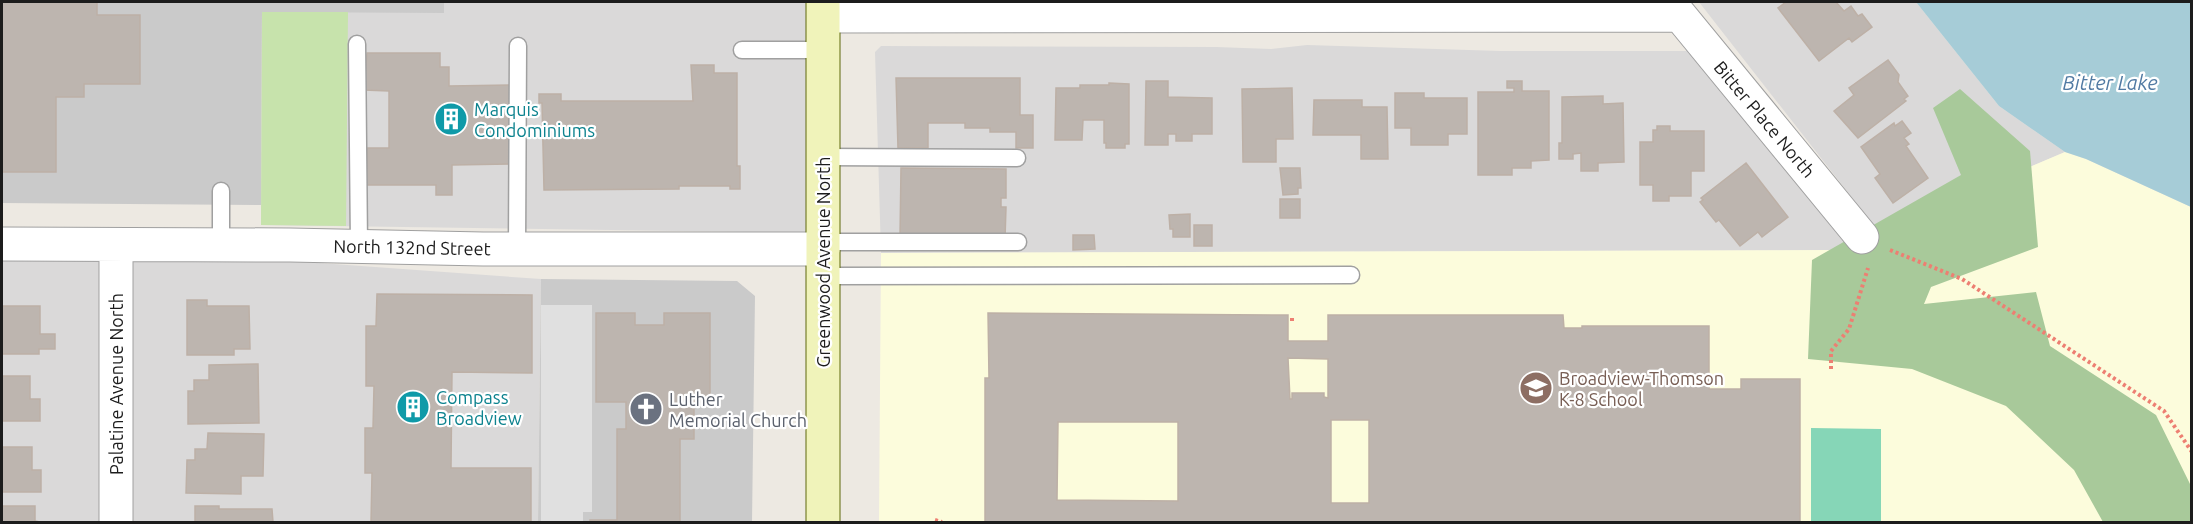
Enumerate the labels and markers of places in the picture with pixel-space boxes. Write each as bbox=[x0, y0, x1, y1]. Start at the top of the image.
place label: Marquis Condominiums bbox=[474, 99, 595, 140]
building icon: Marquis Condominiums bbox=[433, 101, 469, 137]
place label: Broadview-Thomson K-8 School bbox=[1559, 368, 1724, 409]
school or university icon: Broadview-Thomson K-8 School bbox=[1518, 370, 1554, 406]
place label: Compass Broadview bbox=[436, 387, 522, 428]
building icon: Compass Broadview bbox=[395, 389, 431, 425]
place label: Luther Memorial Church bbox=[669, 389, 807, 430]
church icon: Luther Memorial Church bbox=[628, 391, 664, 427]

